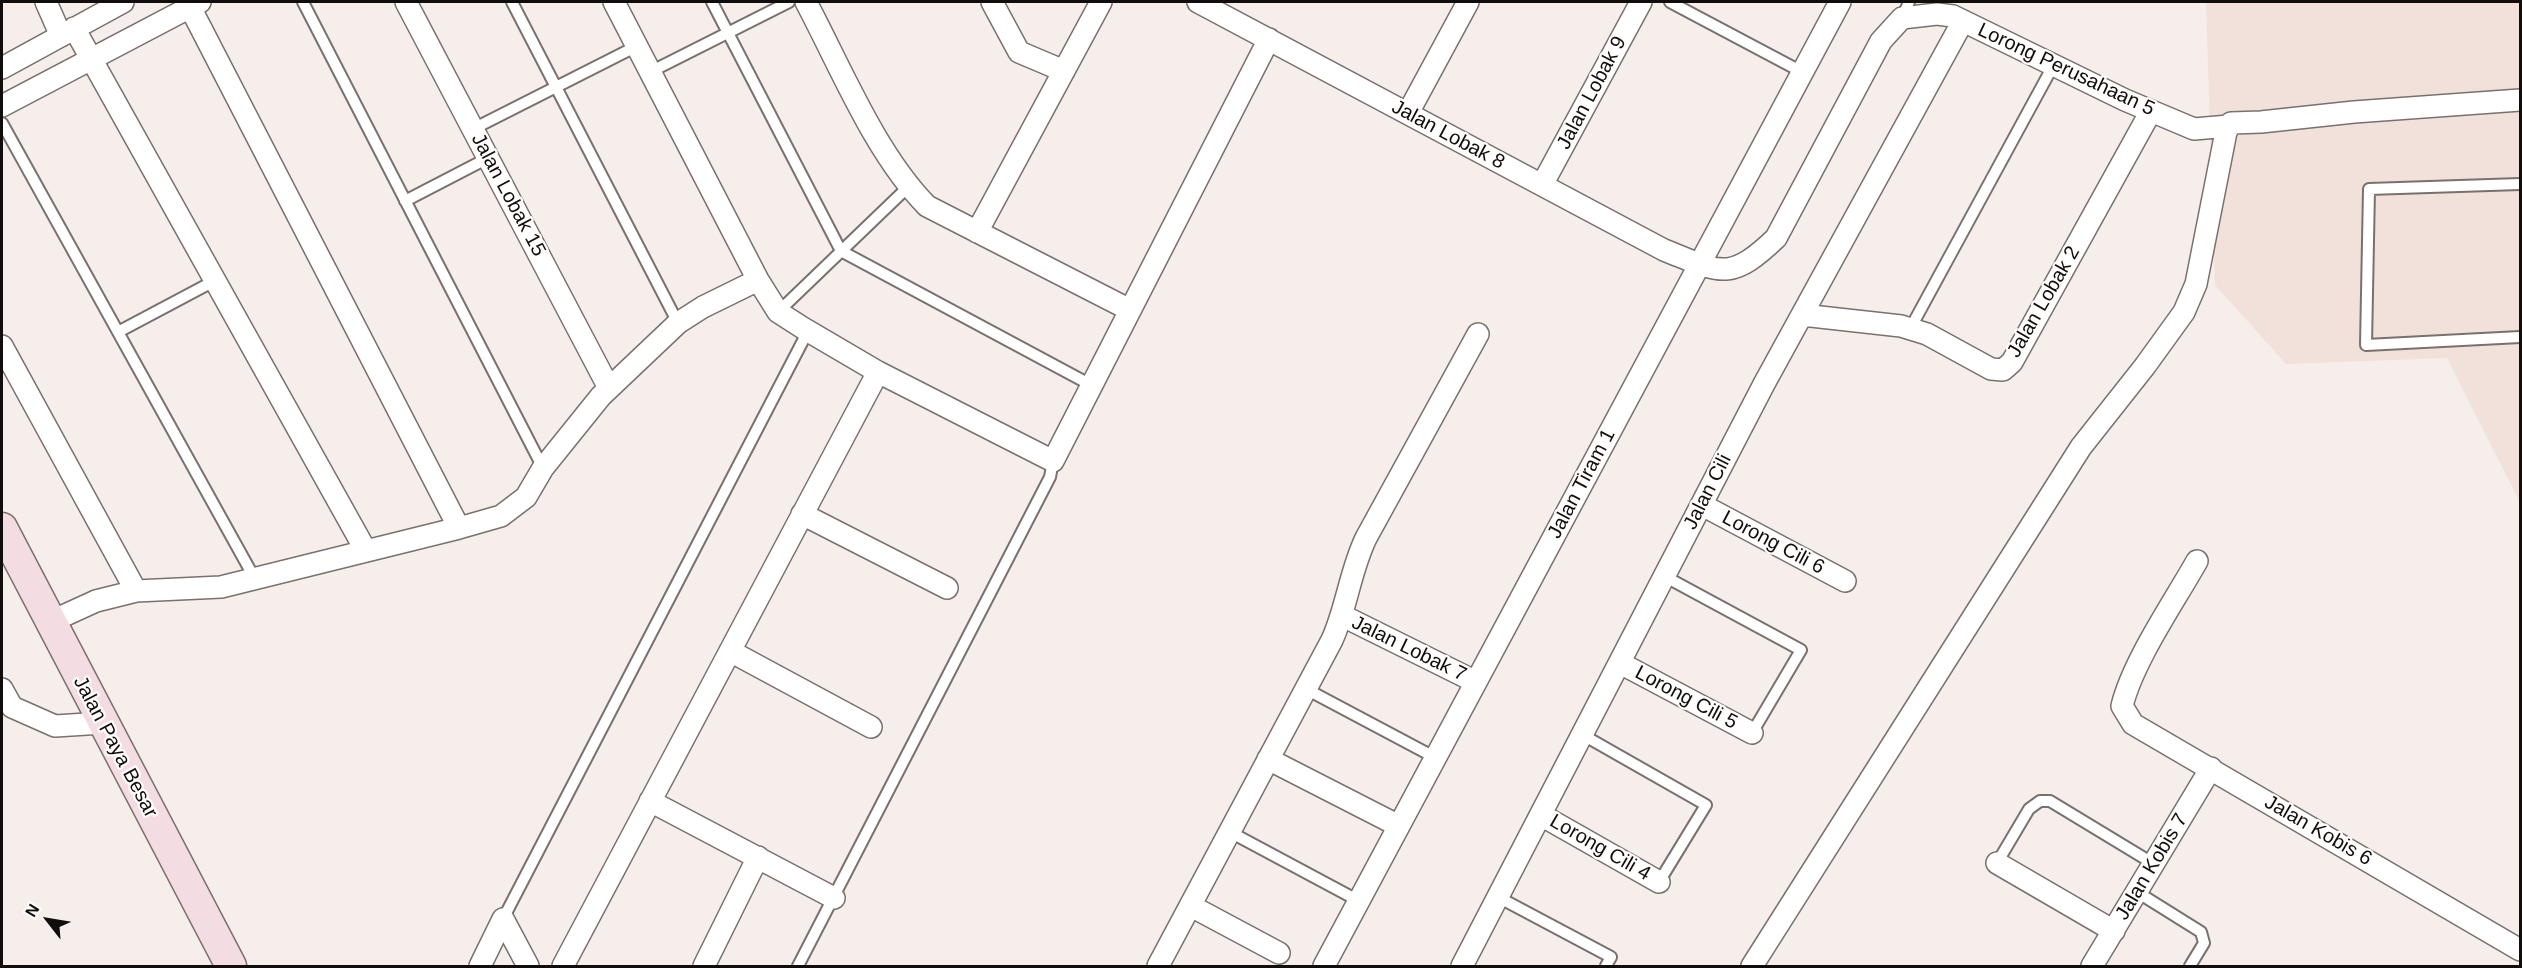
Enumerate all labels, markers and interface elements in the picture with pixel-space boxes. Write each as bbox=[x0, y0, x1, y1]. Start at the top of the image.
street label: Lorong Perusahaan 5 bbox=[1974, 18, 2158, 122]
street label: Jalan Lobak 9 bbox=[1552, 32, 1632, 154]
street label: Jalan Lobak 8 bbox=[1387, 95, 1509, 175]
street label: Jalan Lobak 15 bbox=[466, 129, 550, 261]
street label: Jalan Lobak 2 bbox=[2002, 242, 2086, 362]
street label: Jalan Tiram 1 bbox=[1543, 425, 1621, 543]
street label: Jalan Cili bbox=[1679, 450, 1737, 534]
street label: Lorong Cili 6 bbox=[1718, 506, 1828, 580]
street label: Jalan Lobak 7 bbox=[1348, 611, 1470, 687]
street label: Lorong Cili 5 bbox=[1631, 661, 1741, 735]
street label: Jalan Paya Besar bbox=[68, 672, 162, 822]
street label: Jalan Kobis 6 bbox=[2260, 791, 2376, 871]
street label: Jalan Kobis 7 bbox=[2111, 809, 2193, 925]
street label: Lorong Cili 4 bbox=[1545, 810, 1655, 886]
north arrow bbox=[18, 890, 78, 950]
text: N bbox=[22, 901, 42, 920]

